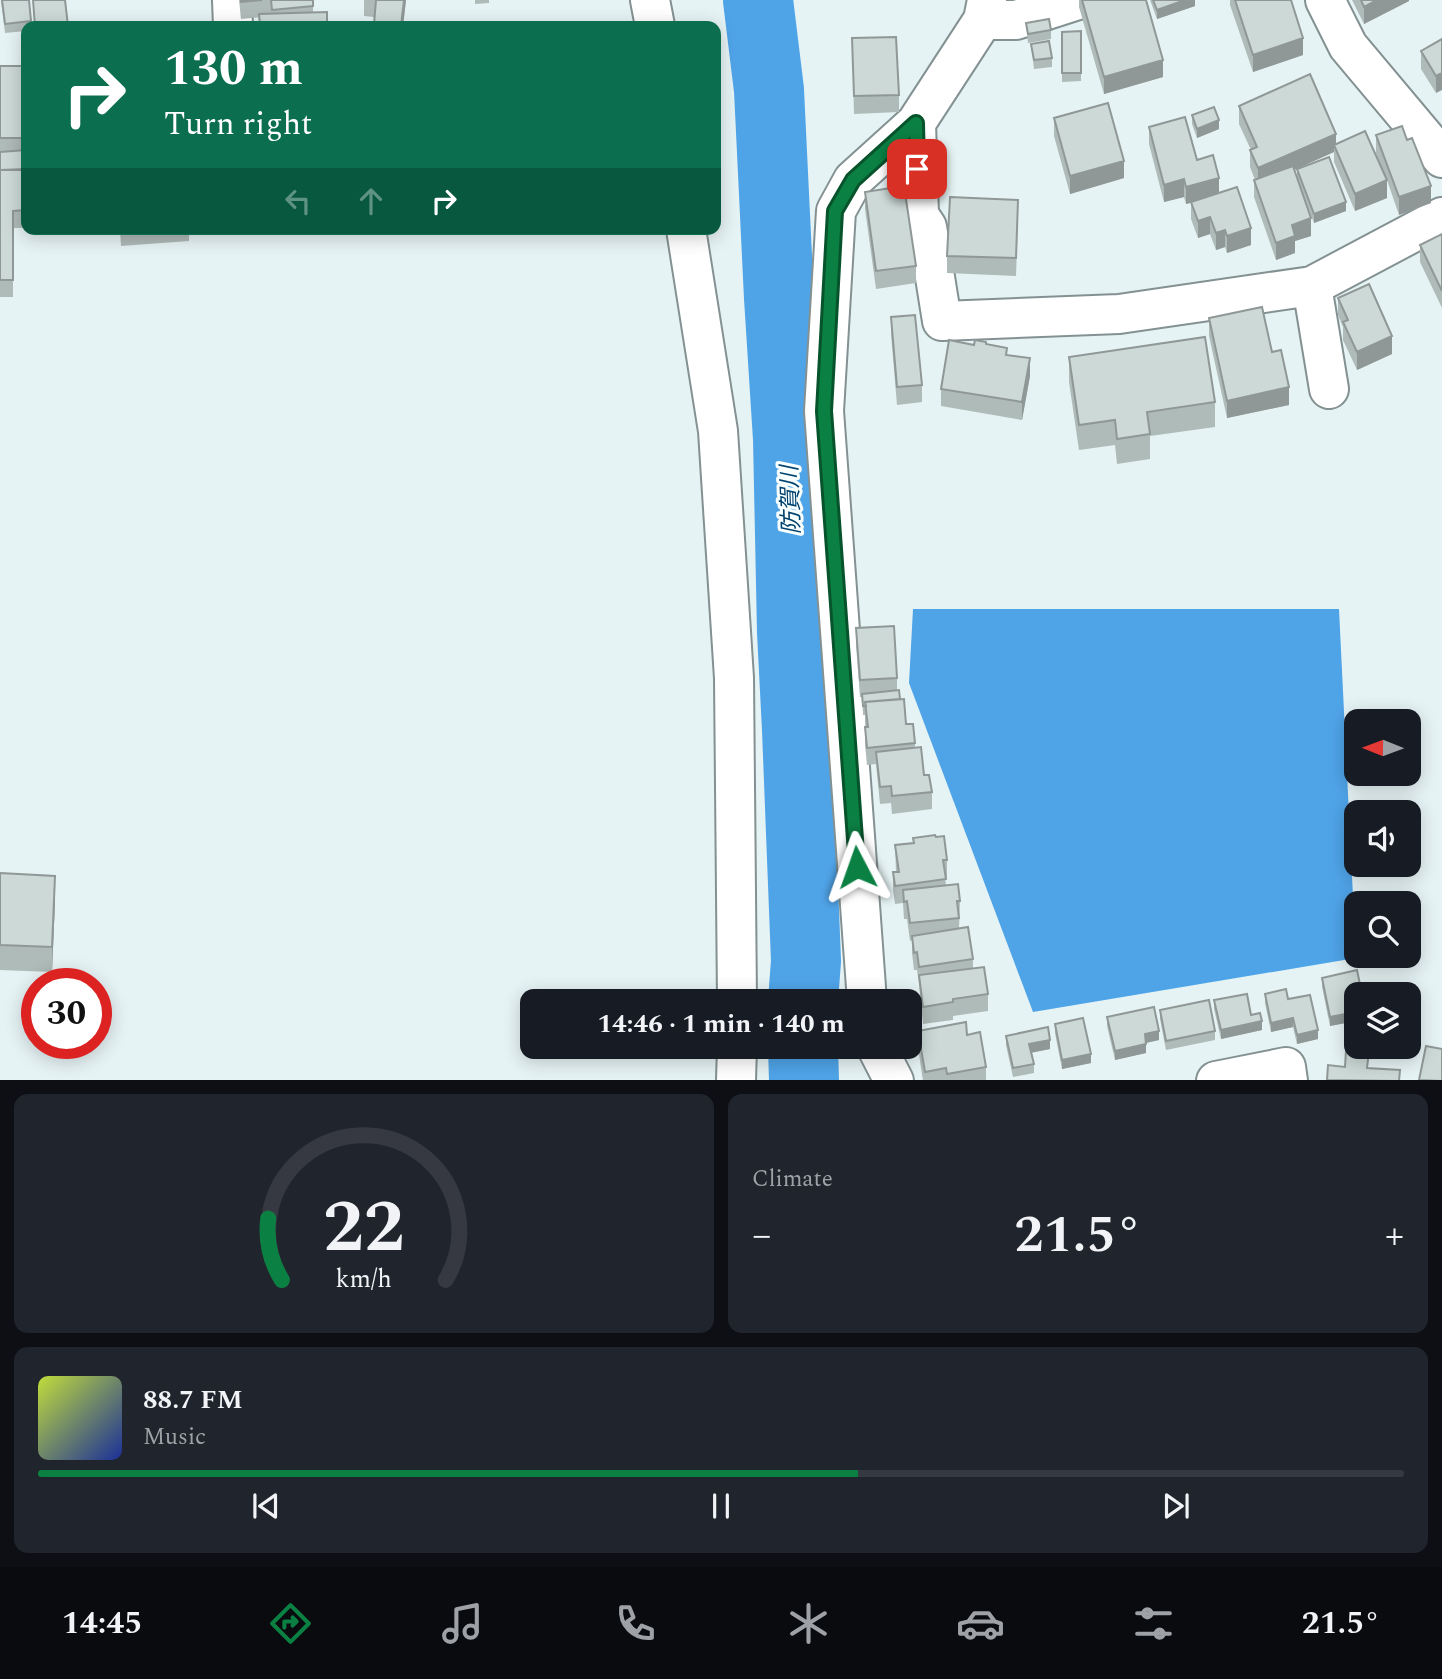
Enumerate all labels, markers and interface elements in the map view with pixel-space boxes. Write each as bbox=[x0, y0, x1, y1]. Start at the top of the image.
text: 130 m bbox=[164, 32, 303, 107]
icon: right bbox=[49, 49, 140, 140]
text: Turn right bbox=[164, 100, 312, 149]
pin bbox=[887, 139, 947, 199]
icon: arrive bbox=[898, 150, 936, 188]
icon: left bbox=[279, 182, 317, 220]
icon: ahead bbox=[352, 182, 390, 220]
icon: right bbox=[425, 182, 463, 220]
water label: 防賀川 bbox=[773, 462, 810, 535]
north arrow bbox=[1344, 709, 1421, 786]
map controls bbox=[1344, 709, 1421, 1059]
button: sound bbox=[1344, 800, 1421, 877]
position arrow bbox=[820, 830, 894, 904]
button: search bbox=[1344, 891, 1421, 968]
speed limit sign: 30 bbox=[21, 968, 112, 1059]
button: layers bbox=[1344, 982, 1421, 1059]
text: 14:46 · 1 min · 140 m bbox=[597, 1004, 845, 1044]
text: Climate bbox=[752, 1162, 833, 1197]
text: 22 bbox=[323, 1173, 405, 1284]
text: 21.5° bbox=[1014, 1196, 1142, 1275]
text: − bbox=[752, 1207, 771, 1265]
text: + bbox=[1385, 1207, 1404, 1265]
text: km/h bbox=[336, 1260, 392, 1298]
text: 88.7 FM bbox=[143, 1380, 243, 1420]
text: Music bbox=[143, 1420, 206, 1455]
icon: previous bbox=[247, 1487, 285, 1525]
icon: pause bbox=[702, 1487, 740, 1525]
icon: next bbox=[1157, 1487, 1195, 1525]
text: 14:45 bbox=[62, 1599, 142, 1648]
icon: directions bbox=[266, 1599, 315, 1648]
icon: music bbox=[438, 1599, 487, 1648]
icon: phone bbox=[611, 1599, 660, 1648]
icon: climate bbox=[784, 1599, 833, 1648]
icon: car bbox=[956, 1599, 1005, 1648]
icon: filters bbox=[1129, 1599, 1178, 1648]
text: 21.5° bbox=[1302, 1599, 1380, 1648]

